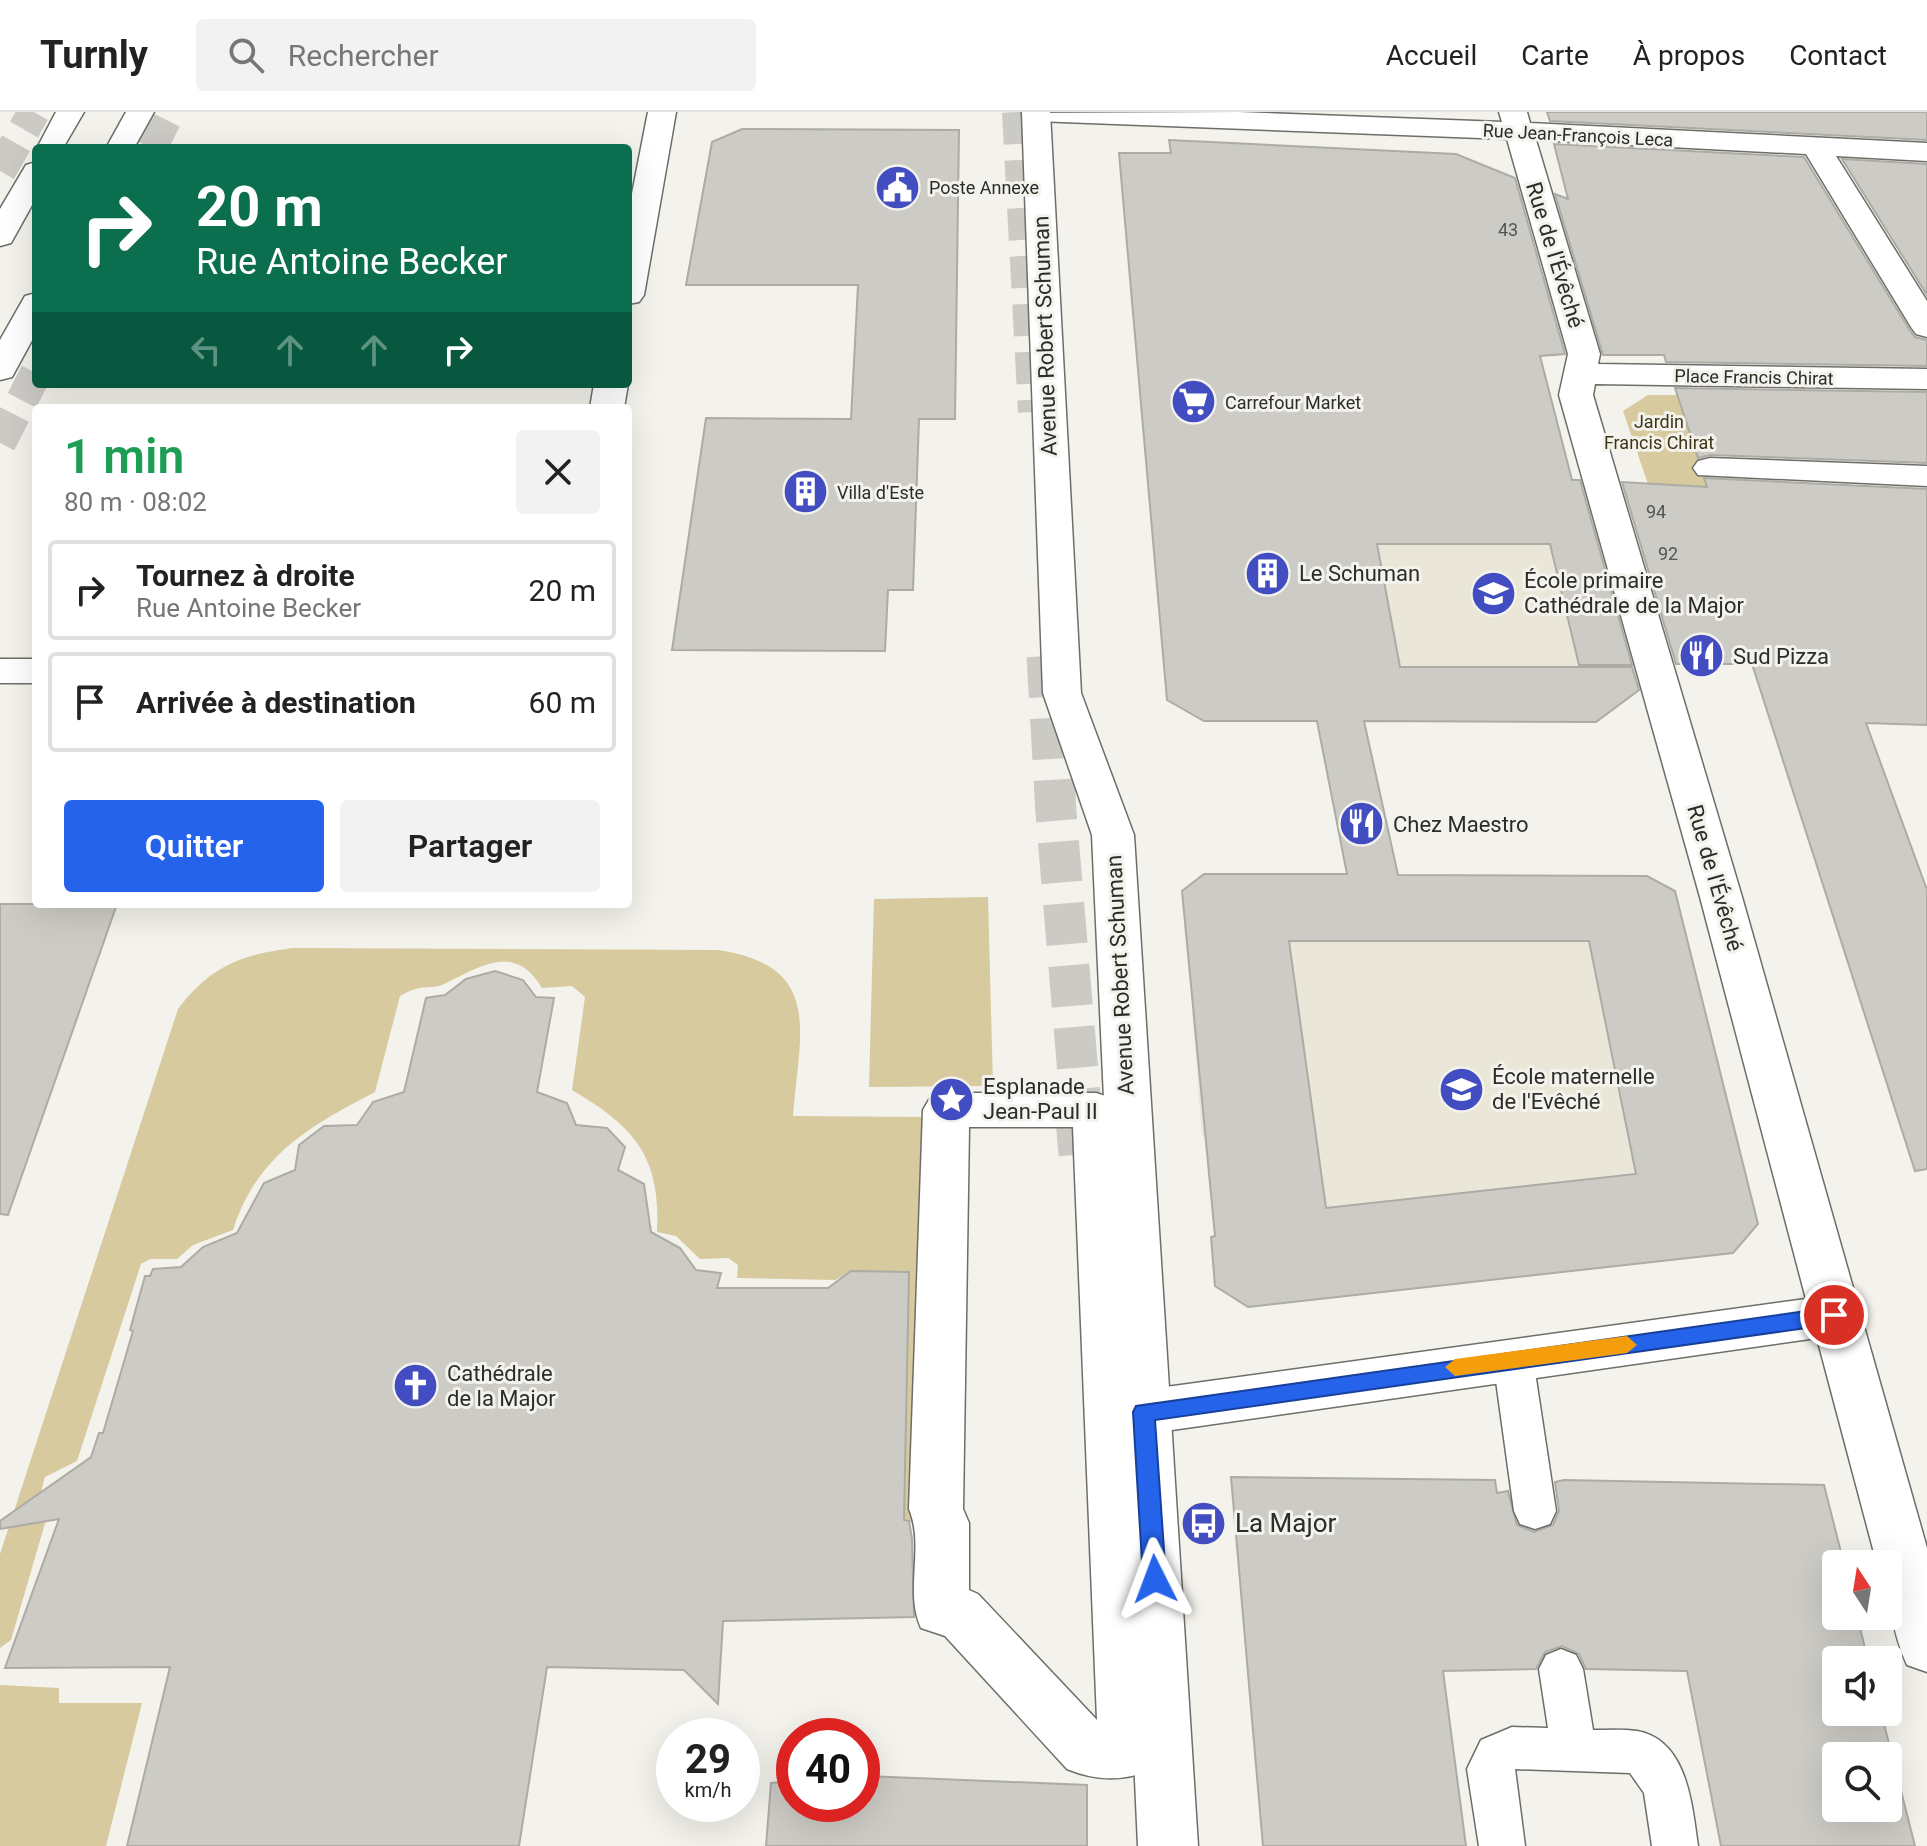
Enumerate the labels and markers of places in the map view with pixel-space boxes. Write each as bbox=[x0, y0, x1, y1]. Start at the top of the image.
public building icon: Poste Annexe bbox=[874, 163, 922, 211]
place label: Poste Annexe bbox=[929, 177, 1039, 198]
supermarket icon: Carrefour Market bbox=[1170, 378, 1218, 426]
place label: Carrefour Market bbox=[1225, 392, 1361, 413]
building icon: Villa d'Este bbox=[782, 468, 830, 516]
place label: Villa d'Este bbox=[837, 482, 924, 503]
building icon: Le Schuman bbox=[1244, 549, 1292, 597]
place label: Le Schuman bbox=[1299, 561, 1420, 586]
place label: École primaire Cathédrale de la Major bbox=[1524, 568, 1744, 618]
school or university icon: École primaire Cathédrale de la Major bbox=[1469, 569, 1517, 617]
restaurant icon: Sud Pizza bbox=[1678, 632, 1726, 680]
place label: Sud Pizza bbox=[1733, 644, 1829, 669]
restaurant icon: Chez Maestro bbox=[1338, 800, 1386, 848]
place label: Chez Maestro bbox=[1393, 812, 1529, 837]
place label: École maternelle de l'Evêché bbox=[1492, 1064, 1655, 1114]
school or university icon: École maternelle de l'Evêché bbox=[1437, 1065, 1485, 1113]
place label: Esplanade Jean-Paul II bbox=[983, 1074, 1098, 1124]
place icon: Esplanade Jean-Paul II bbox=[928, 1075, 976, 1123]
pin bbox=[1800, 1281, 1868, 1349]
place label: Cathédrale de la Major bbox=[447, 1361, 556, 1411]
church icon: Cathédrale de la Major bbox=[392, 1362, 440, 1410]
bus stop icon: La Major bbox=[1180, 1499, 1228, 1547]
place label: La Major bbox=[1235, 1508, 1336, 1538]

